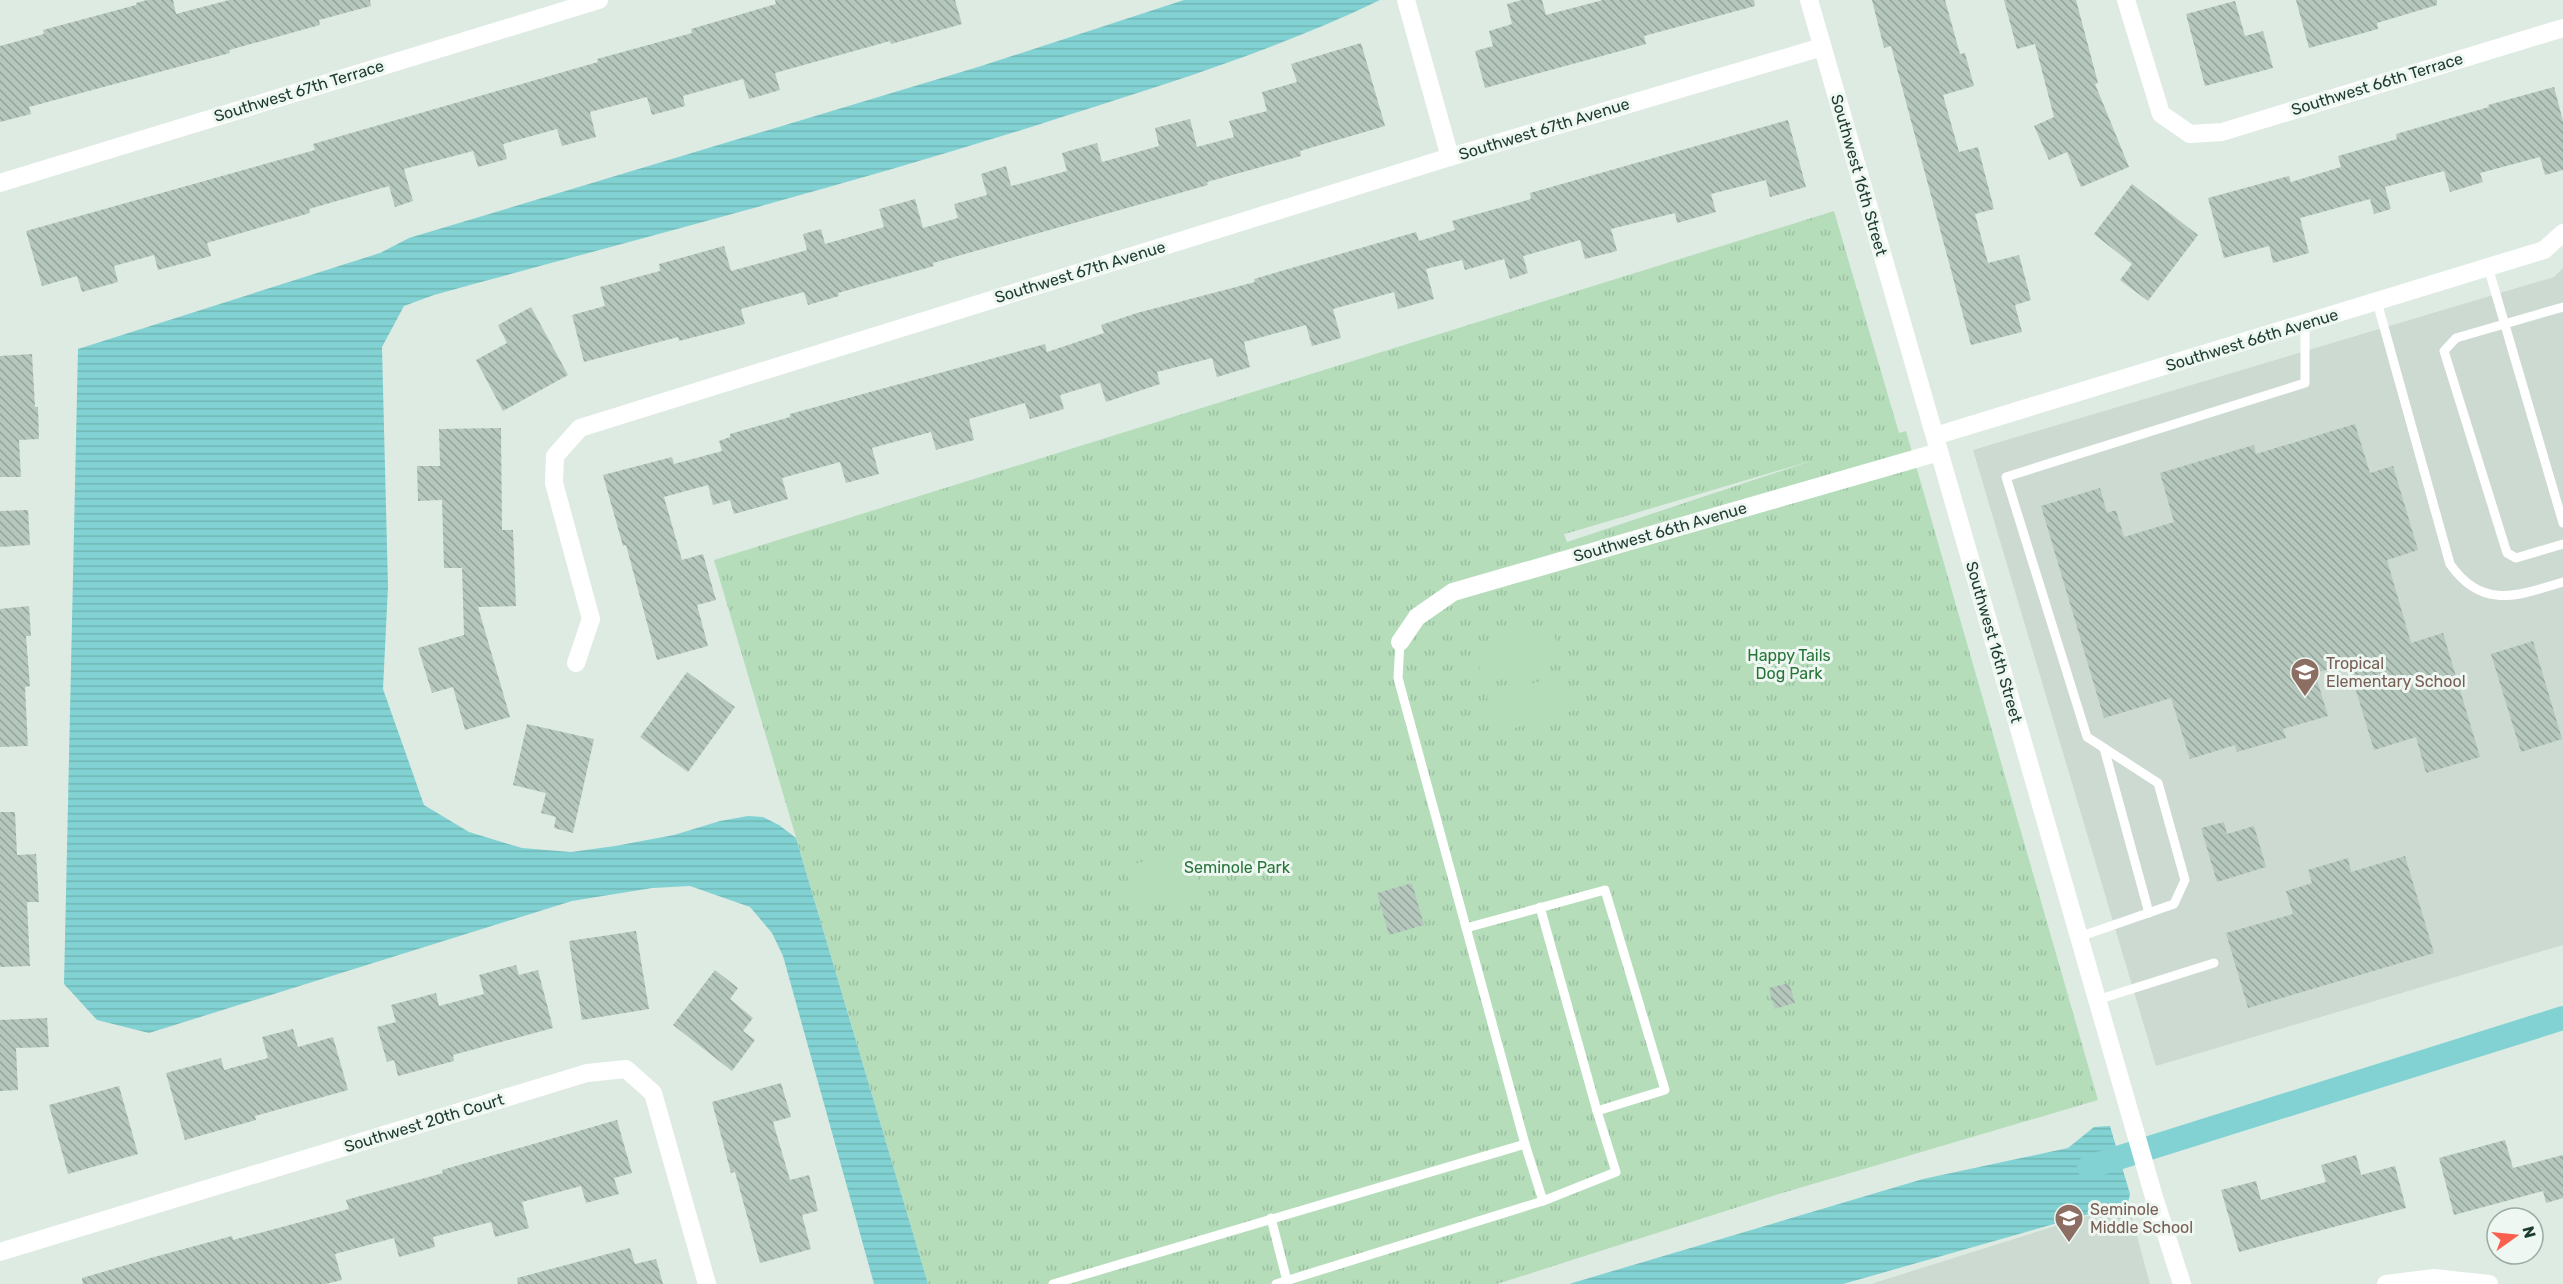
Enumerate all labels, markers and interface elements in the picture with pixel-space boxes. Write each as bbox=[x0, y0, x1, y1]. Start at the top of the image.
street label: Southwest 66th Terrace bbox=[2289, 49, 2465, 119]
street label: Southwest 67th Terrace bbox=[212, 56, 386, 126]
street label: Southwest 16th Street bbox=[1827, 92, 1891, 258]
street label: Southwest 67th Avenue bbox=[1456, 94, 1632, 164]
street label: Southwest 67th Avenue bbox=[992, 237, 1168, 307]
street label: Southwest 66th Avenue bbox=[2163, 305, 2341, 375]
street label: Southwest 66th Avenue bbox=[1571, 498, 1749, 566]
street label: Southwest 16th Street bbox=[1962, 559, 2026, 725]
park label: Happy Tails Dog Park bbox=[1747, 646, 1831, 683]
place label: Tropical Elementary School bbox=[2326, 654, 2466, 691]
school or university icon: Tropical Elementary School bbox=[2289, 656, 2321, 698]
park label: Seminole Park bbox=[1184, 858, 1291, 877]
street label: Southwest 20th Court bbox=[342, 1090, 506, 1156]
place label: Seminole Middle School bbox=[2090, 1200, 2193, 1237]
school or university icon: Seminole Middle School bbox=[2053, 1202, 2085, 1244]
north arrow bbox=[2485, 1206, 2545, 1266]
text: N bbox=[2518, 1224, 2540, 1240]

